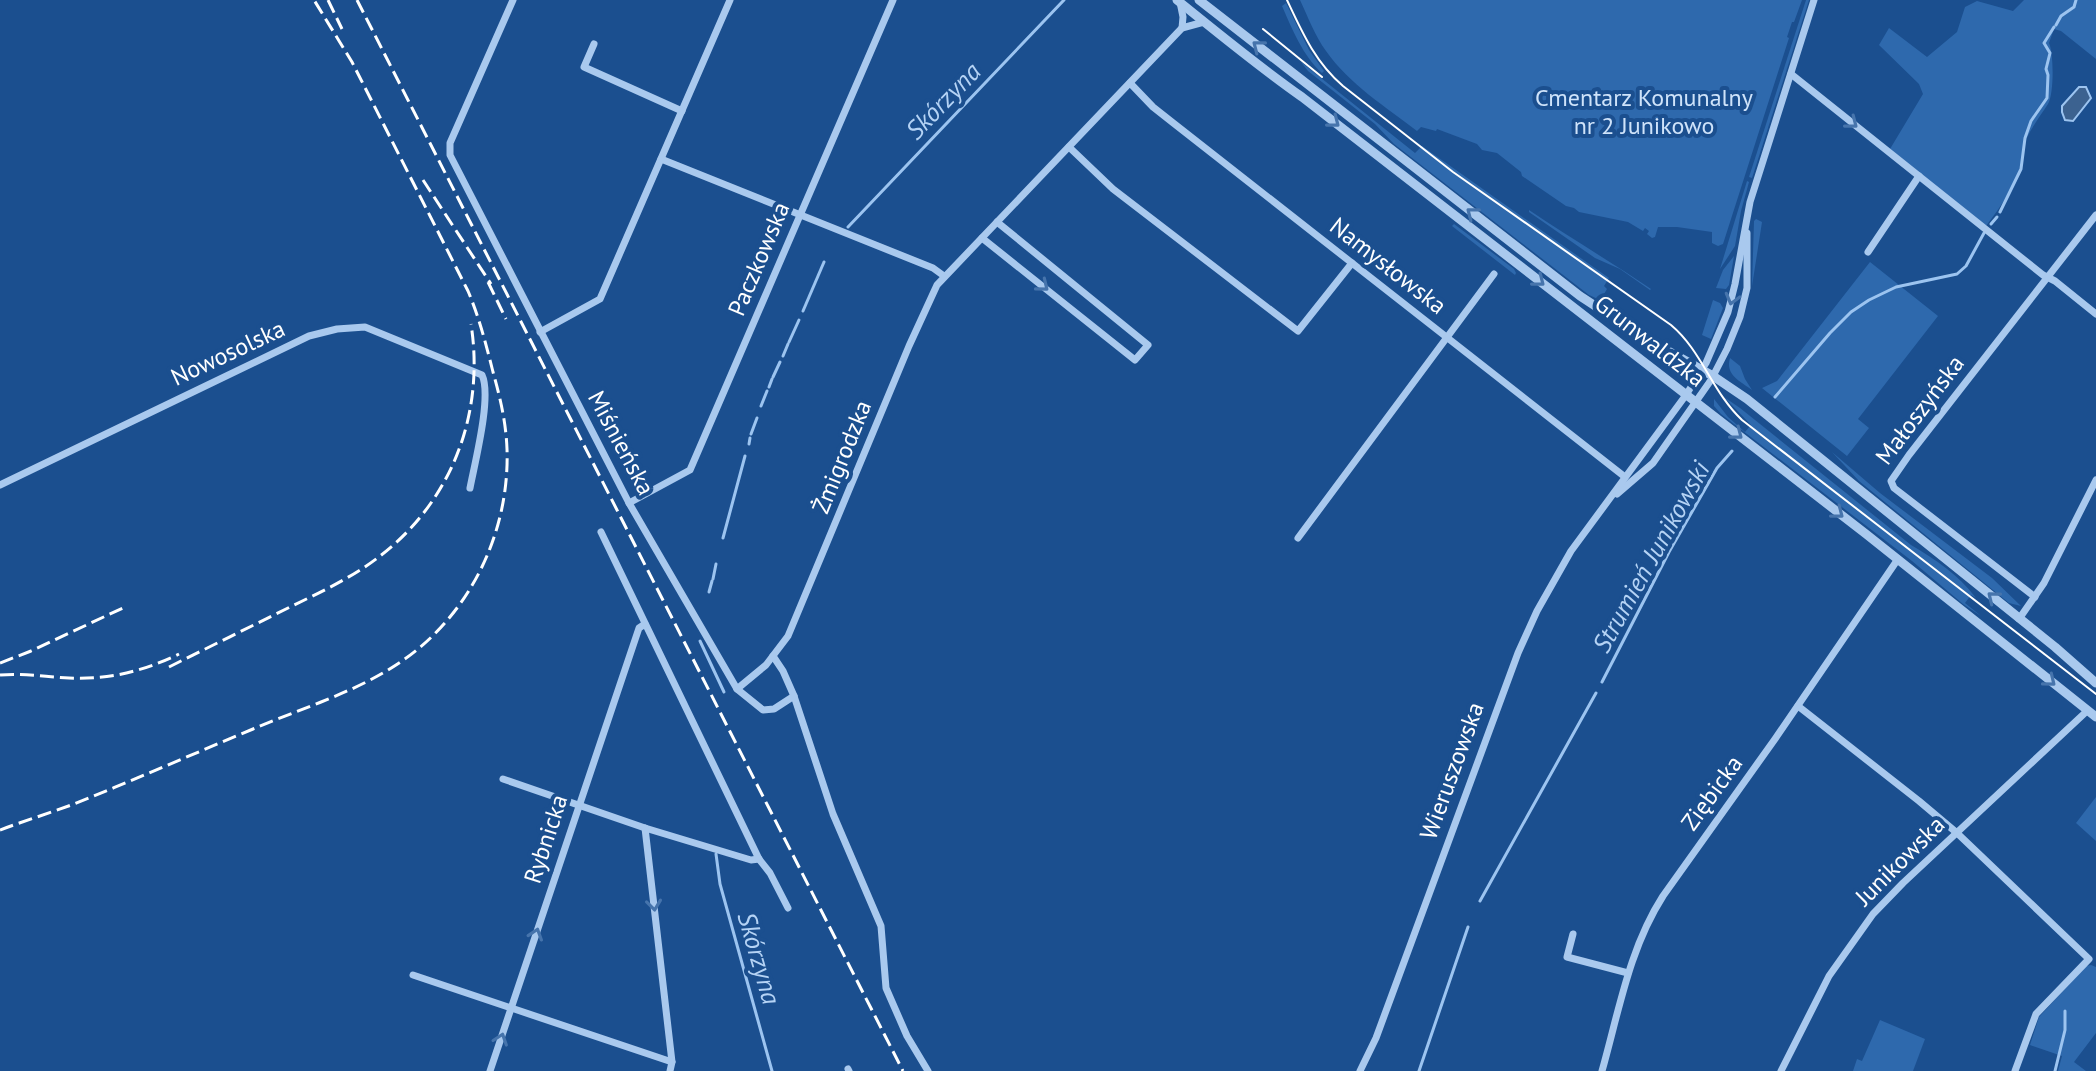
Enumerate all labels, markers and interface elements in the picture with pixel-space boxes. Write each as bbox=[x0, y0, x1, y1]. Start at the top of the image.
one-way arrow bbox=[1252, 41, 1267, 55]
water label: Skórzyna bbox=[898, 55, 988, 146]
park label: Cmentarz Komunalny nr 2 Junikowo bbox=[1535, 82, 1753, 141]
one-way arrow bbox=[1325, 112, 1340, 126]
one-way arrow bbox=[1843, 113, 1858, 127]
street label: Paczkowska bbox=[721, 197, 796, 320]
one-way arrow bbox=[1466, 208, 1481, 222]
street label: Namysłowska bbox=[1324, 210, 1453, 321]
one-way arrow bbox=[1530, 271, 1545, 285]
one-way arrow bbox=[1034, 277, 1049, 291]
street label: Grunwaldzka bbox=[1589, 288, 1712, 394]
one-way arrow bbox=[1724, 291, 1741, 305]
street label: Nowosolska bbox=[166, 313, 290, 392]
street label: Małoszyńska bbox=[1868, 349, 1971, 471]
street label: Miśnieńska bbox=[581, 385, 662, 500]
street label: Żmigrodzka bbox=[805, 396, 878, 518]
one-way arrow bbox=[1728, 425, 1743, 439]
water label: Strumień Junikowski bbox=[1584, 454, 1717, 658]
one-way arrow bbox=[1829, 503, 1844, 517]
one-way arrow bbox=[1988, 592, 2002, 607]
one-way arrow bbox=[2041, 671, 2055, 686]
street label: Wieruszowska bbox=[1412, 698, 1491, 844]
street label: Ziębicka bbox=[1674, 749, 1749, 836]
street label: Rybnicka bbox=[517, 791, 574, 887]
street label: Junikowska bbox=[1848, 809, 1951, 913]
one-way arrow bbox=[646, 899, 663, 912]
water label: Skórzyna bbox=[731, 908, 788, 1008]
one-way arrow bbox=[526, 927, 542, 941]
one-way arrow bbox=[491, 1033, 507, 1047]

